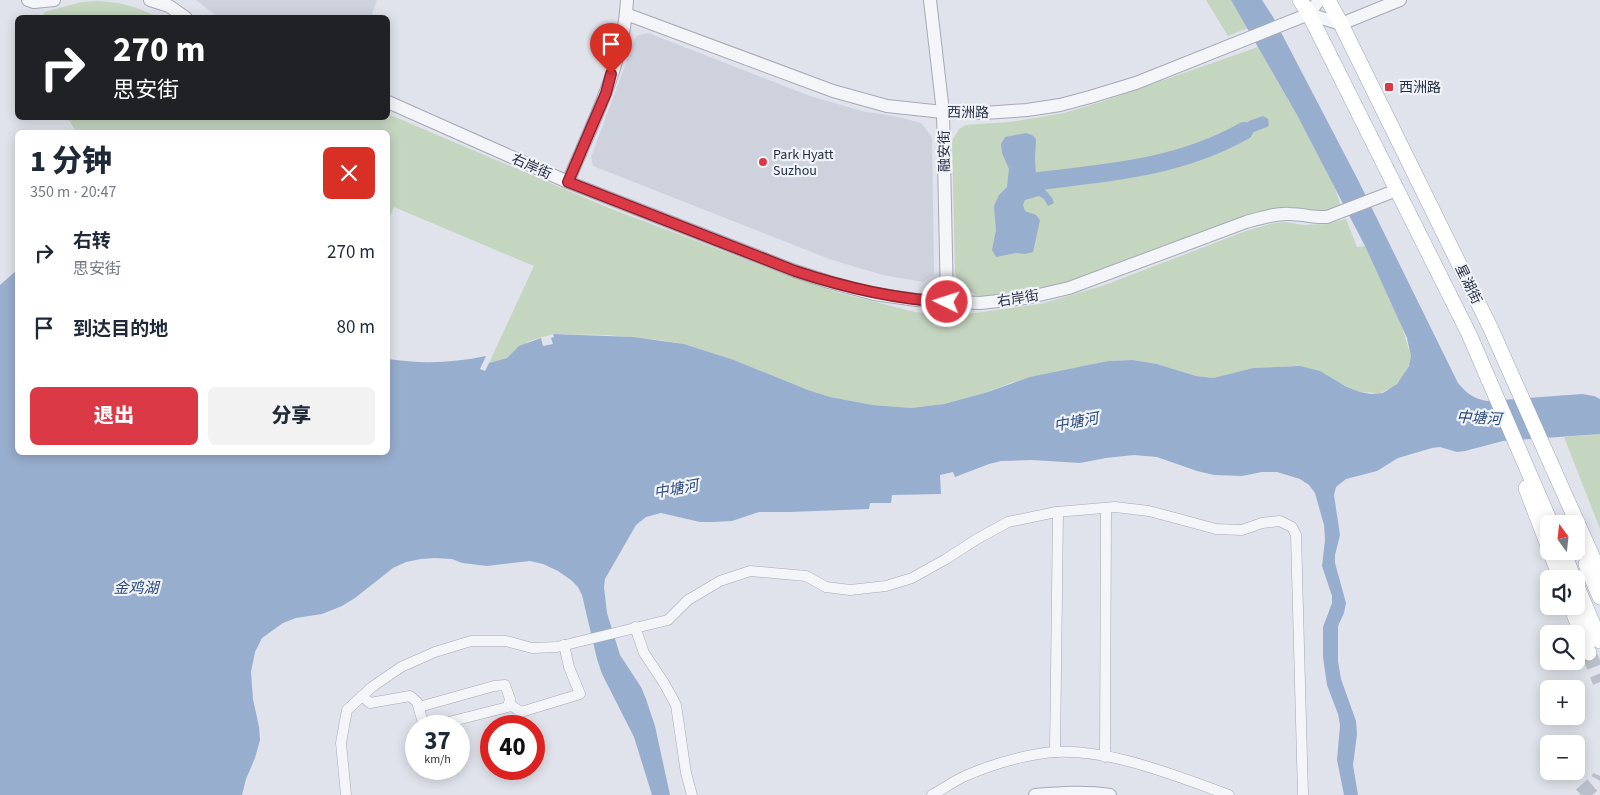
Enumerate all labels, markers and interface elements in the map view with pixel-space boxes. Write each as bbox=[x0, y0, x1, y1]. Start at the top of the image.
pin bbox=[590, 23, 632, 74]
text: 270 m bbox=[113, 25, 205, 75]
icon: arrive bbox=[597, 30, 625, 58]
icon: right bbox=[30, 35, 95, 100]
text: 思安街 bbox=[113, 74, 179, 106]
place label: 西洲路 bbox=[1399, 78, 1441, 98]
marker: 西洲路 bbox=[1383, 81, 1395, 93]
street label: 西洲路 bbox=[947, 103, 989, 123]
street label: 融安街 bbox=[935, 130, 955, 172]
text: 1 分钟 bbox=[30, 140, 112, 183]
place label: Park Hyatt Suzhou bbox=[773, 145, 834, 181]
button: close bbox=[323, 147, 375, 199]
street label: 右岸街 bbox=[508, 149, 555, 185]
marker: Park Hyatt Suzhou bbox=[757, 156, 769, 168]
text: 350 m · 20:47 bbox=[30, 181, 117, 203]
text: 右转 bbox=[73, 228, 111, 255]
icon: right bbox=[30, 239, 58, 267]
text: 270 m bbox=[327, 239, 375, 266]
text: 思安街 bbox=[73, 258, 121, 280]
street label: 星湖街 bbox=[1450, 261, 1486, 308]
position arrow bbox=[920, 275, 972, 327]
street label: 右岸街 bbox=[996, 286, 1040, 312]
icon: arrive bbox=[30, 314, 58, 342]
text: 80 m bbox=[337, 314, 375, 341]
text: 到达目的地 bbox=[73, 316, 168, 343]
button: 退出 bbox=[30, 387, 198, 445]
button: 分享 bbox=[208, 387, 375, 445]
water label: 中塘河 bbox=[1456, 407, 1505, 430]
water label: 中塘河 bbox=[1052, 408, 1103, 437]
water label: 中塘河 bbox=[652, 475, 703, 504]
north arrow bbox=[1540, 515, 1585, 560]
map controls bbox=[1540, 515, 1585, 780]
button: sound bbox=[1540, 570, 1585, 615]
water label: 金鸡湖 bbox=[113, 578, 160, 599]
button: search bbox=[1540, 625, 1585, 670]
button: + bbox=[1540, 680, 1585, 725]
speed limit sign: 40 bbox=[480, 715, 545, 780]
text: 37 bbox=[424, 723, 451, 759]
button: − bbox=[1540, 735, 1585, 780]
text: km/h bbox=[424, 751, 451, 768]

